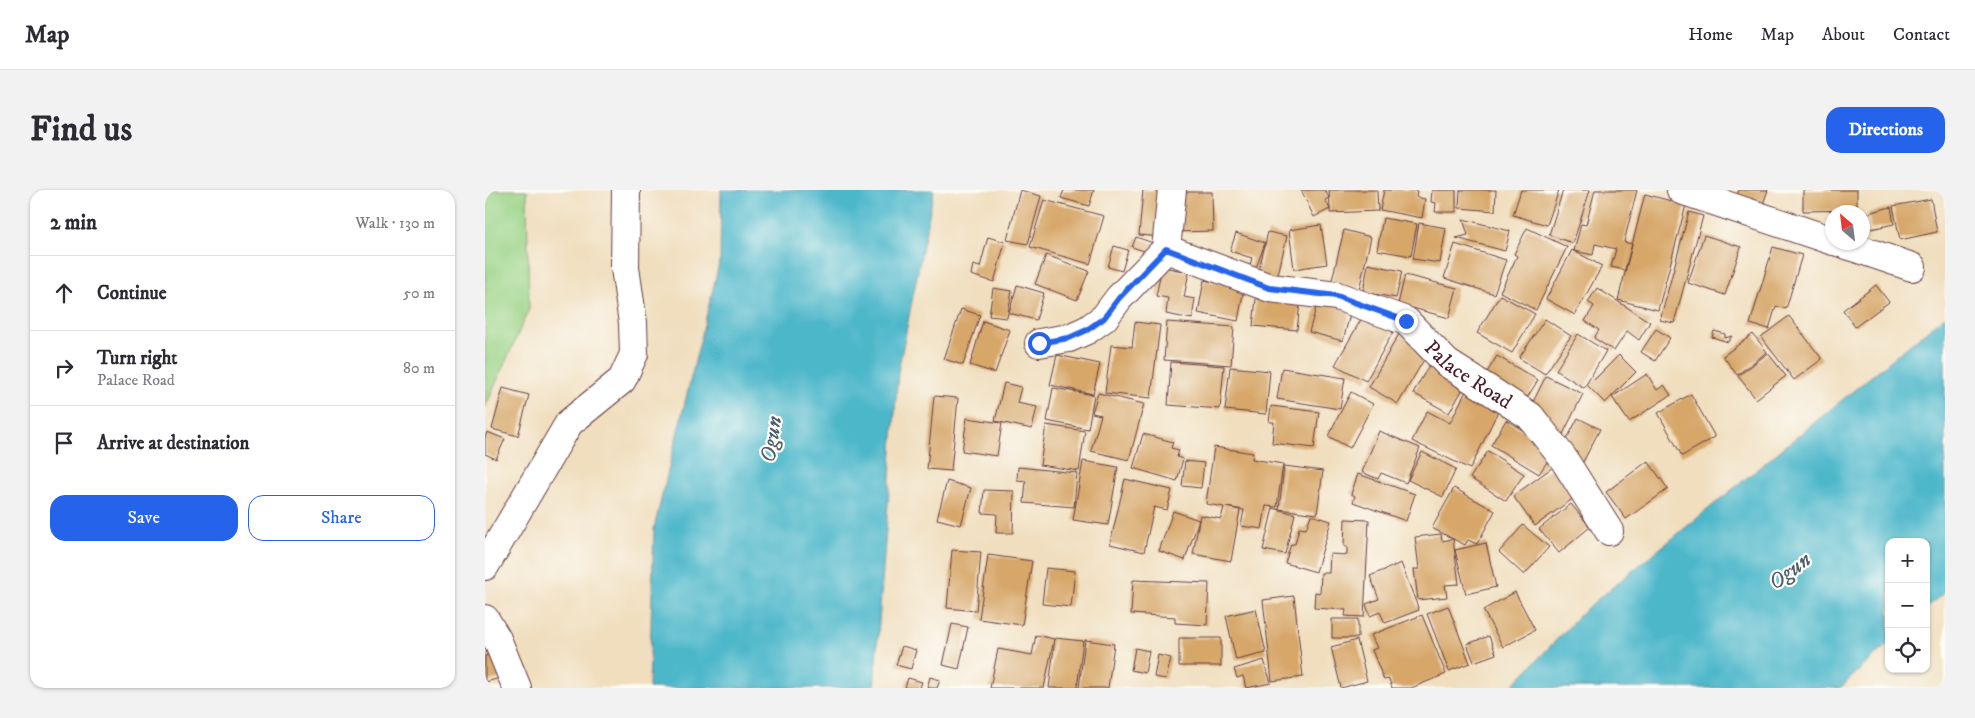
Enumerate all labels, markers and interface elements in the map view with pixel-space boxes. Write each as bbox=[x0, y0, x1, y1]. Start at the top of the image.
text: Map bbox=[25, 20, 69, 50]
text: Home bbox=[1688, 24, 1733, 46]
text: Map bbox=[1761, 24, 1794, 46]
text: About bbox=[1822, 24, 1865, 46]
text: Contact bbox=[1893, 24, 1950, 46]
button: Directions bbox=[1826, 107, 1945, 153]
text: Find us bbox=[30, 108, 132, 152]
north arrow bbox=[1825, 205, 1870, 250]
text: 2 min bbox=[50, 210, 97, 236]
text: Walk · 130 m bbox=[355, 213, 435, 233]
icon: ahead bbox=[50, 279, 78, 307]
text: Continue bbox=[97, 282, 167, 305]
text: 50 m bbox=[403, 283, 435, 303]
route end bbox=[1395, 310, 1418, 333]
route start bbox=[1028, 332, 1051, 355]
street label: Palace Road bbox=[1418, 335, 1517, 416]
text: Turn right bbox=[97, 347, 177, 370]
icon: right bbox=[50, 354, 78, 382]
text: 80 m bbox=[403, 358, 435, 378]
text: Palace Road bbox=[97, 370, 175, 390]
water label: Ogun bbox=[755, 414, 788, 464]
icon: arrive bbox=[50, 429, 78, 457]
text: Arrive at destination bbox=[97, 432, 249, 455]
button: Save bbox=[50, 495, 238, 541]
button: Share bbox=[248, 495, 435, 541]
map controls bbox=[1885, 538, 1930, 673]
button: + bbox=[1885, 538, 1930, 583]
water label: Ogun bbox=[1763, 546, 1817, 596]
button: − bbox=[1885, 583, 1930, 628]
button: locate bbox=[1885, 628, 1930, 673]

